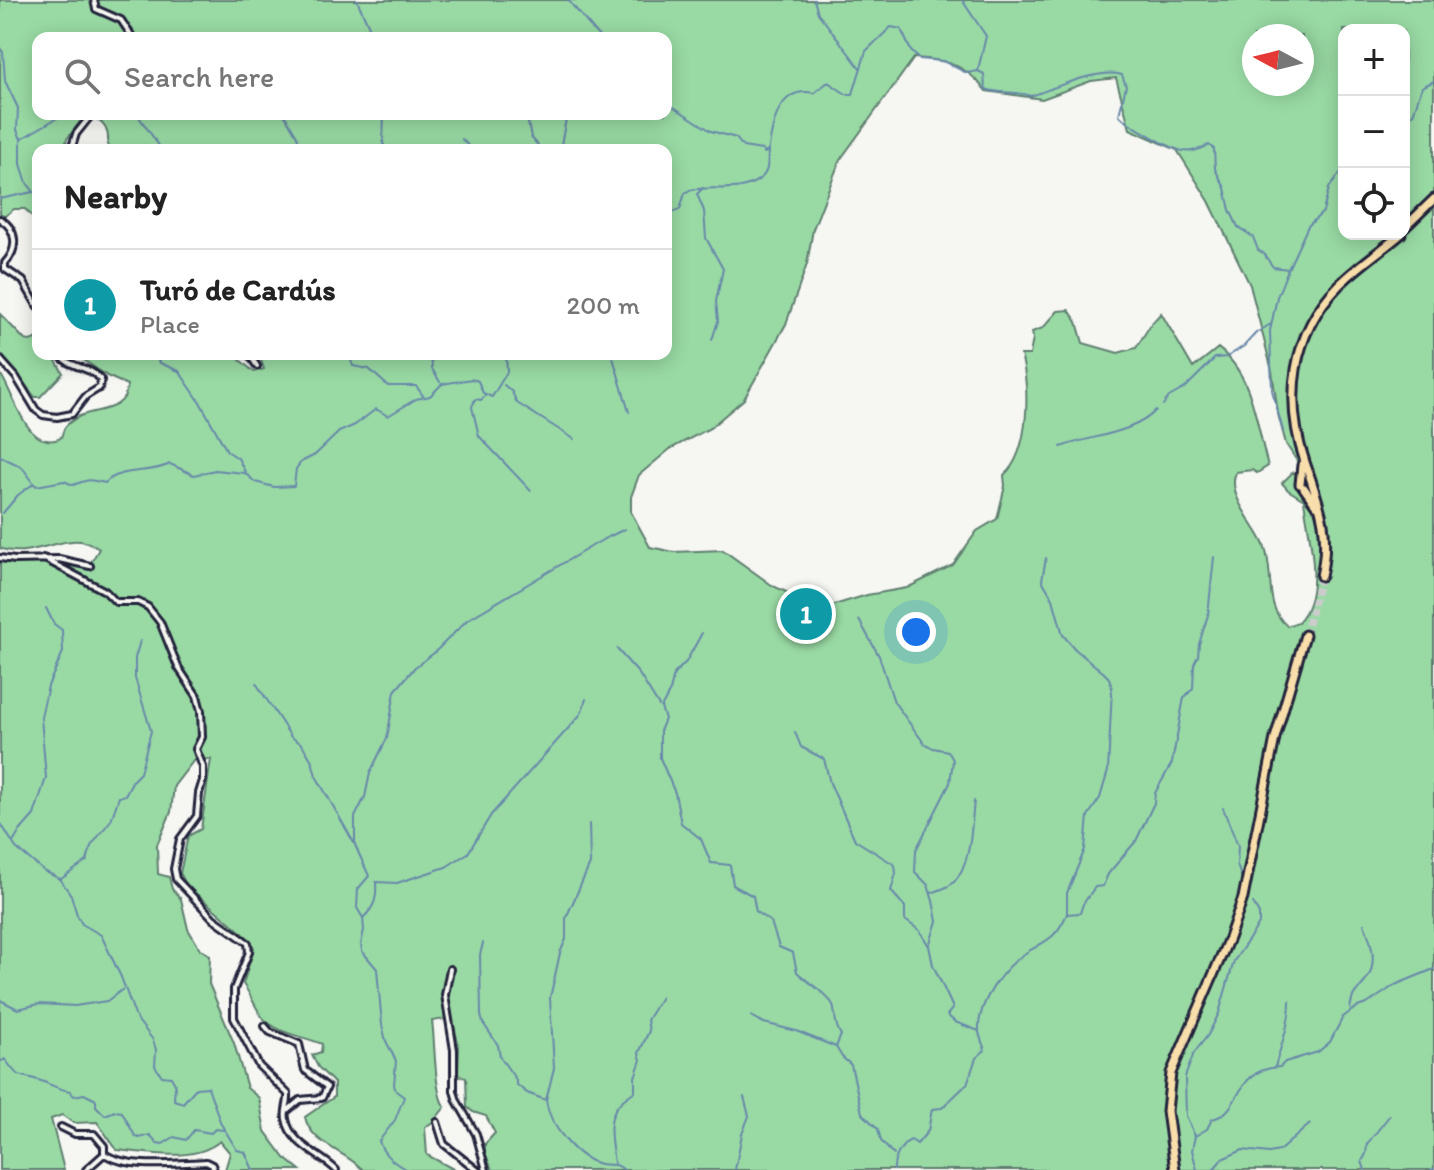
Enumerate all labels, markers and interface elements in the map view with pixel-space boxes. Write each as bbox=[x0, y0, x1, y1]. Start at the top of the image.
north arrow bbox=[1242, 24, 1314, 96]
map controls bbox=[1338, 24, 1410, 240]
button: + bbox=[1338, 24, 1410, 96]
search box bbox=[32, 32, 672, 120]
icon: search bbox=[60, 54, 104, 98]
text: Search here bbox=[124, 58, 274, 95]
button: − bbox=[1338, 96, 1410, 168]
button: locate bbox=[1338, 168, 1410, 240]
text: Nearby bbox=[64, 176, 167, 217]
text: Turó de Cardús bbox=[140, 271, 336, 308]
text: 1 bbox=[84, 289, 96, 321]
text: 200 m bbox=[567, 289, 640, 321]
text: Place bbox=[140, 308, 200, 340]
pin: 1 bbox=[780, 584, 832, 644]
your location bbox=[896, 612, 936, 652]

